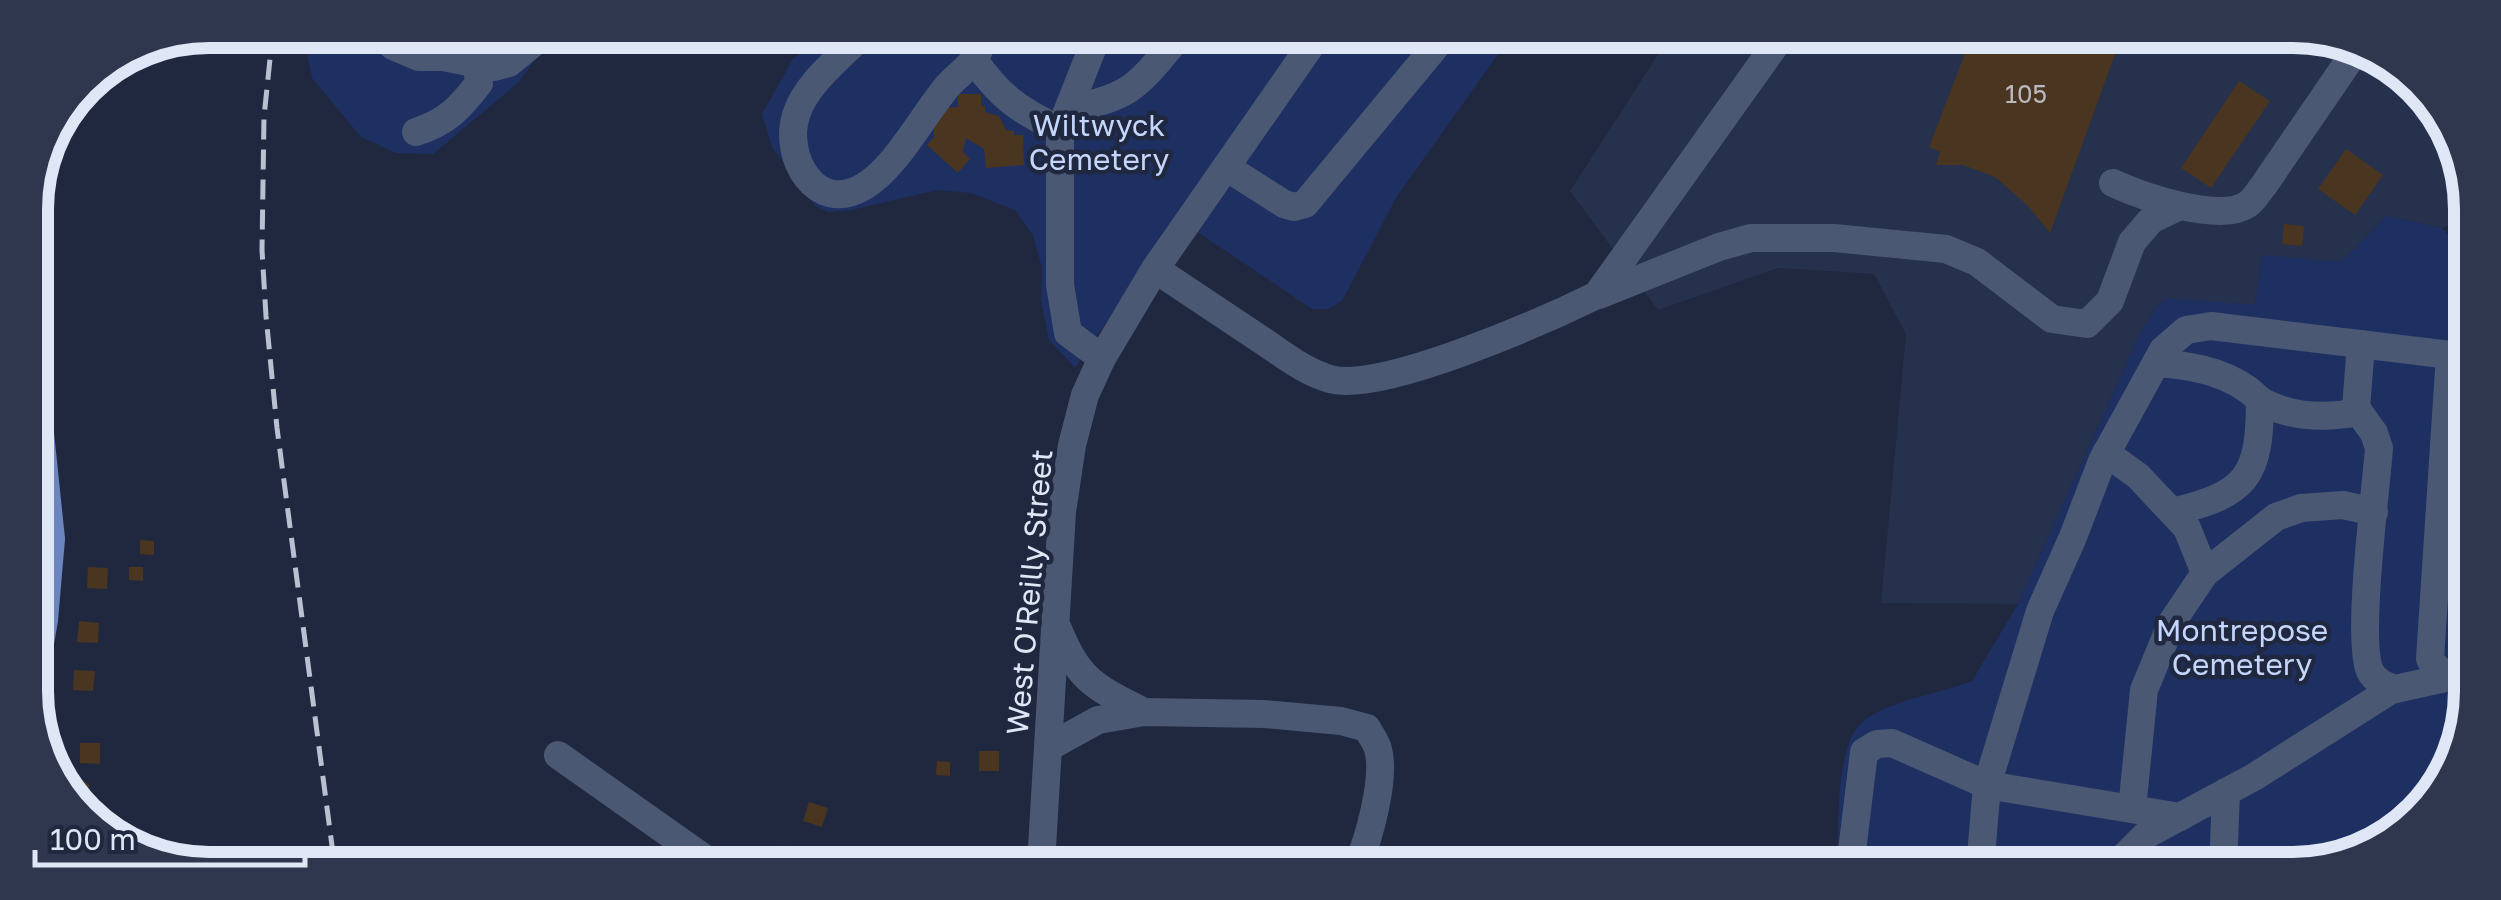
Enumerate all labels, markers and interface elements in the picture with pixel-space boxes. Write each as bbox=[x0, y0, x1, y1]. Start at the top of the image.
house number: 105 bbox=[2005, 78, 2047, 109]
park label: Wiltwyck Cemetery bbox=[1029, 107, 1169, 177]
street label: West O'Reilly Street bbox=[999, 448, 1059, 736]
park label: Montrepose Cemetery bbox=[2156, 612, 2328, 682]
scale bar bbox=[35, 805, 305, 867]
text: 100 m bbox=[50, 821, 136, 857]

